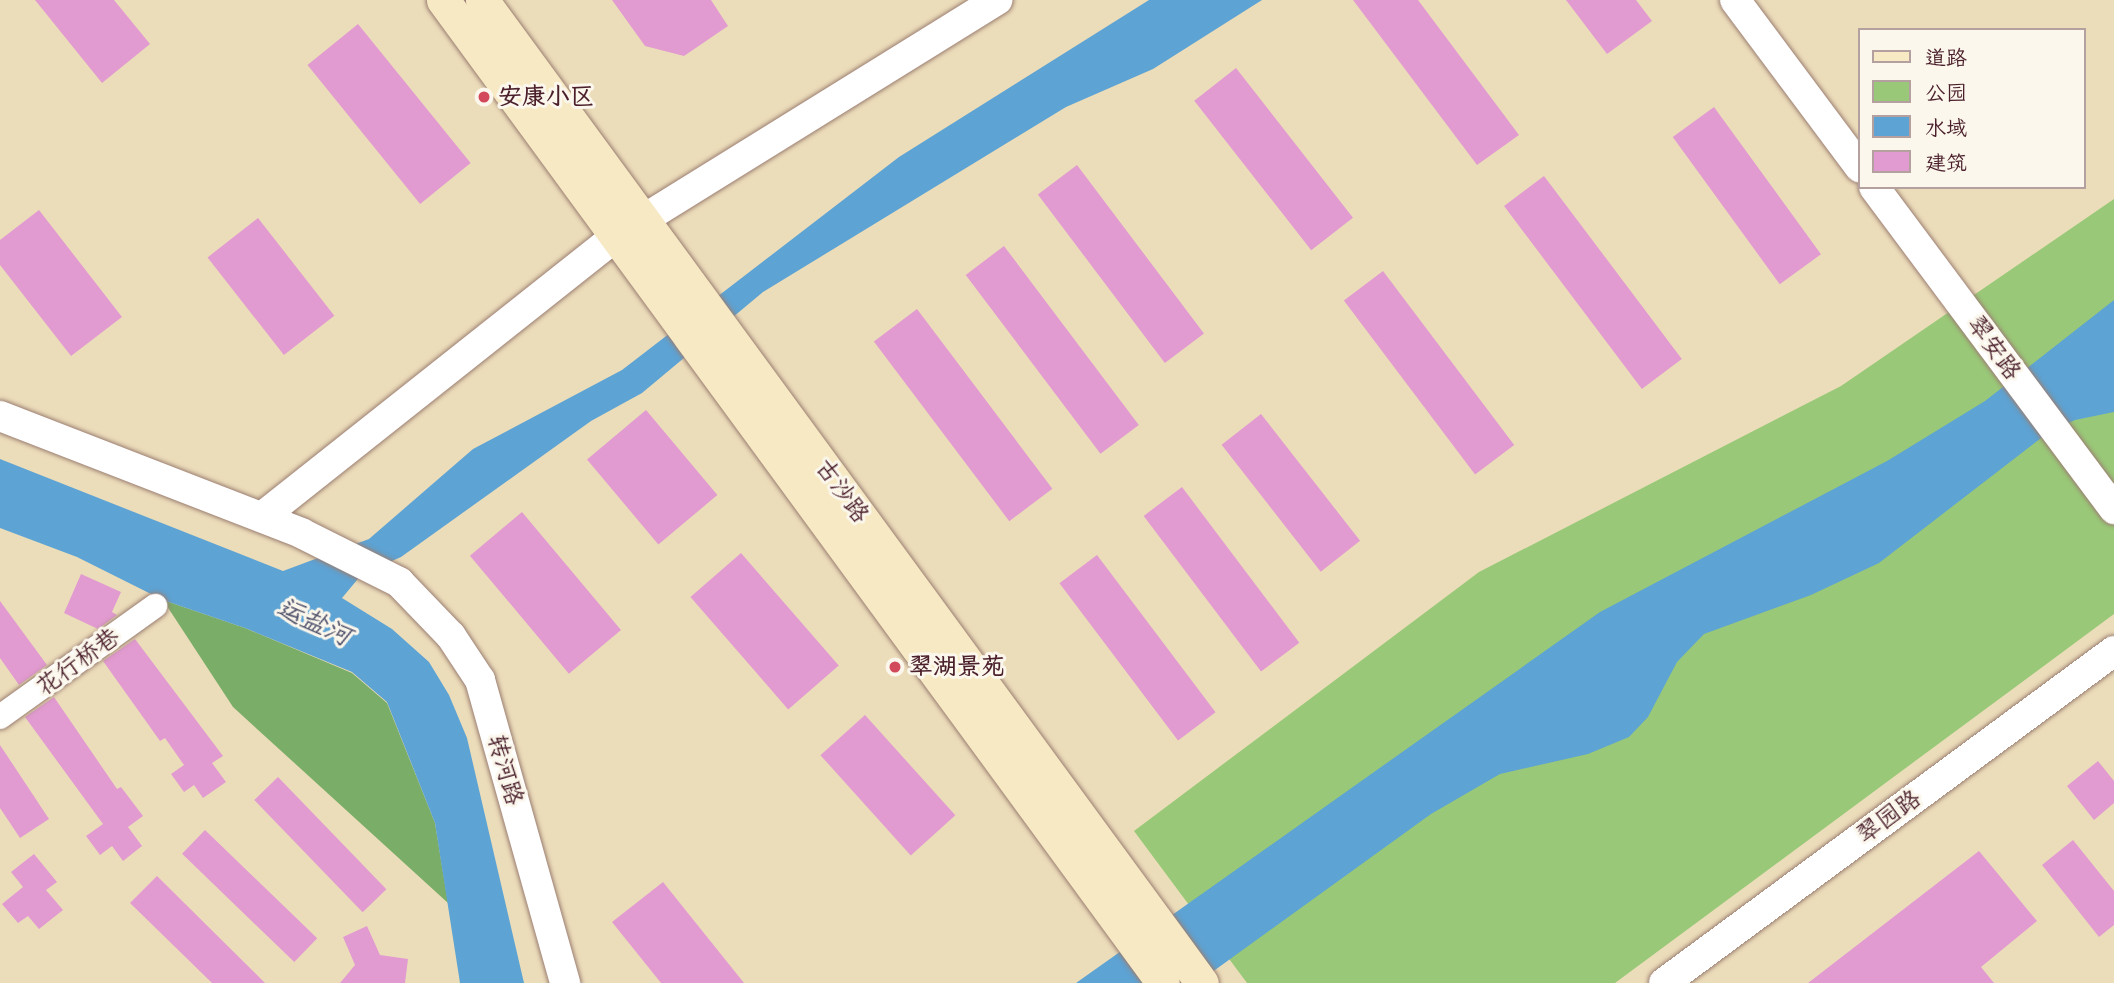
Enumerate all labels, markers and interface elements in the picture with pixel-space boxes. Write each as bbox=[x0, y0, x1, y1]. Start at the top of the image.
legend bbox=[1858, 28, 2086, 189]
text: 道路 bbox=[1925, 45, 1967, 71]
text: 公园 bbox=[1925, 80, 1967, 106]
place label: 安康小区 bbox=[498, 83, 594, 111]
marker: 安康小区 bbox=[476, 89, 492, 105]
text: 水域 bbox=[1925, 115, 1967, 141]
text: 建筑 bbox=[1925, 150, 1967, 176]
street label: 翠安路 bbox=[1961, 310, 2027, 386]
street label: 古沙路 bbox=[809, 453, 875, 529]
water label: 运盐河 bbox=[272, 591, 356, 653]
street label: 花行桥巷 bbox=[31, 622, 125, 702]
place label: 翠湖景苑 bbox=[909, 653, 1005, 681]
marker: 翠湖景苑 bbox=[887, 659, 903, 675]
street label: 转河路 bbox=[481, 731, 529, 809]
street label: 翠园路 bbox=[1851, 784, 1927, 850]

